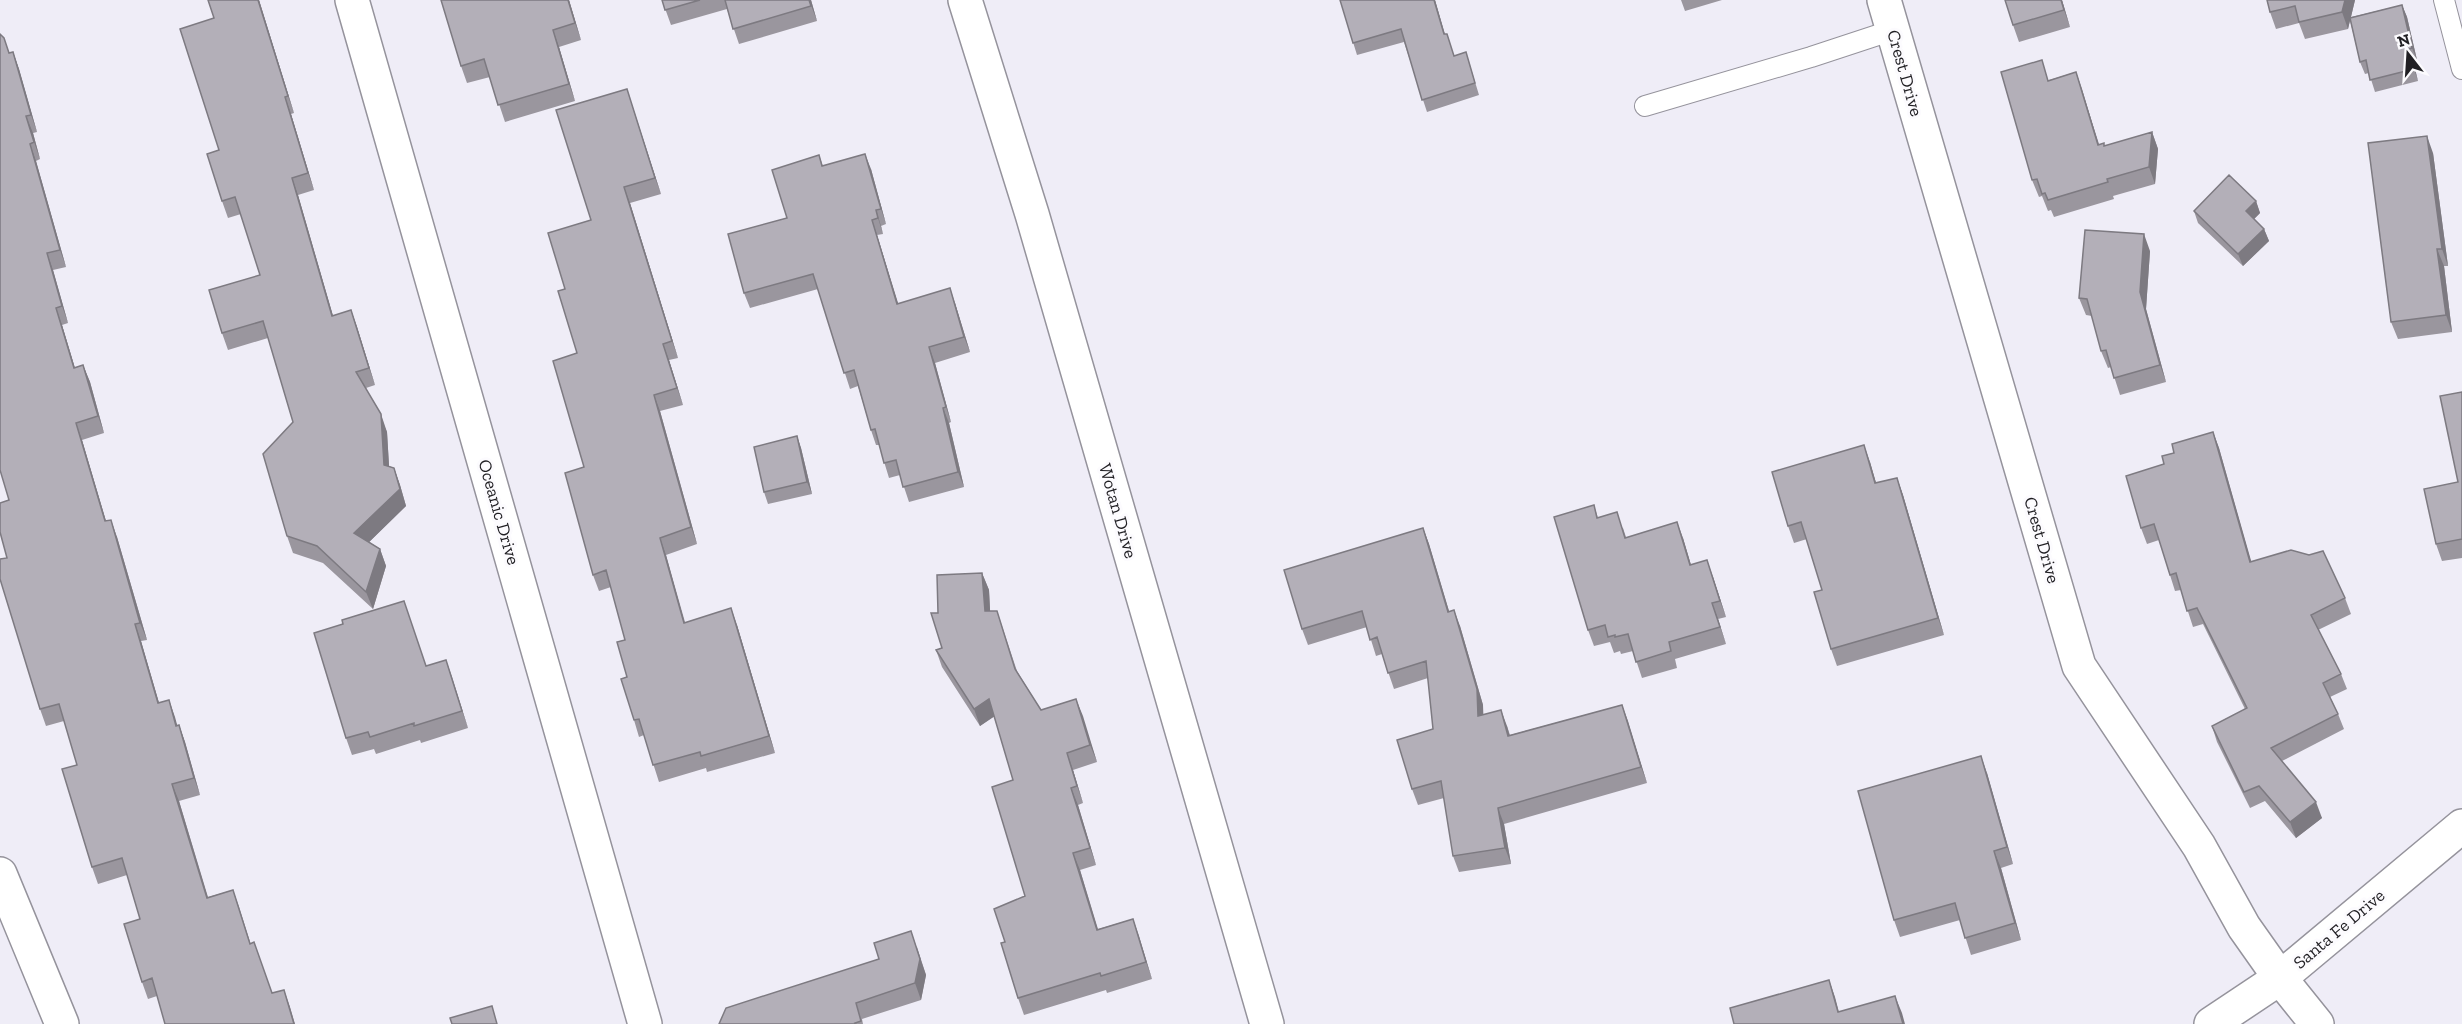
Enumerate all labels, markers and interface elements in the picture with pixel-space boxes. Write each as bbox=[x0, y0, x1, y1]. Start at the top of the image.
north arrow bbox=[2378, 24, 2438, 84]
street label: Crest Drive bbox=[1882, 27, 1928, 119]
text: N bbox=[2395, 29, 2412, 51]
street label: Oceanic Drive bbox=[473, 457, 525, 567]
street label: Wotan Drive bbox=[1094, 461, 1142, 561]
street label: Crest Drive bbox=[2019, 494, 2065, 586]
street label: Santa Fe Drive bbox=[2289, 884, 2389, 974]

